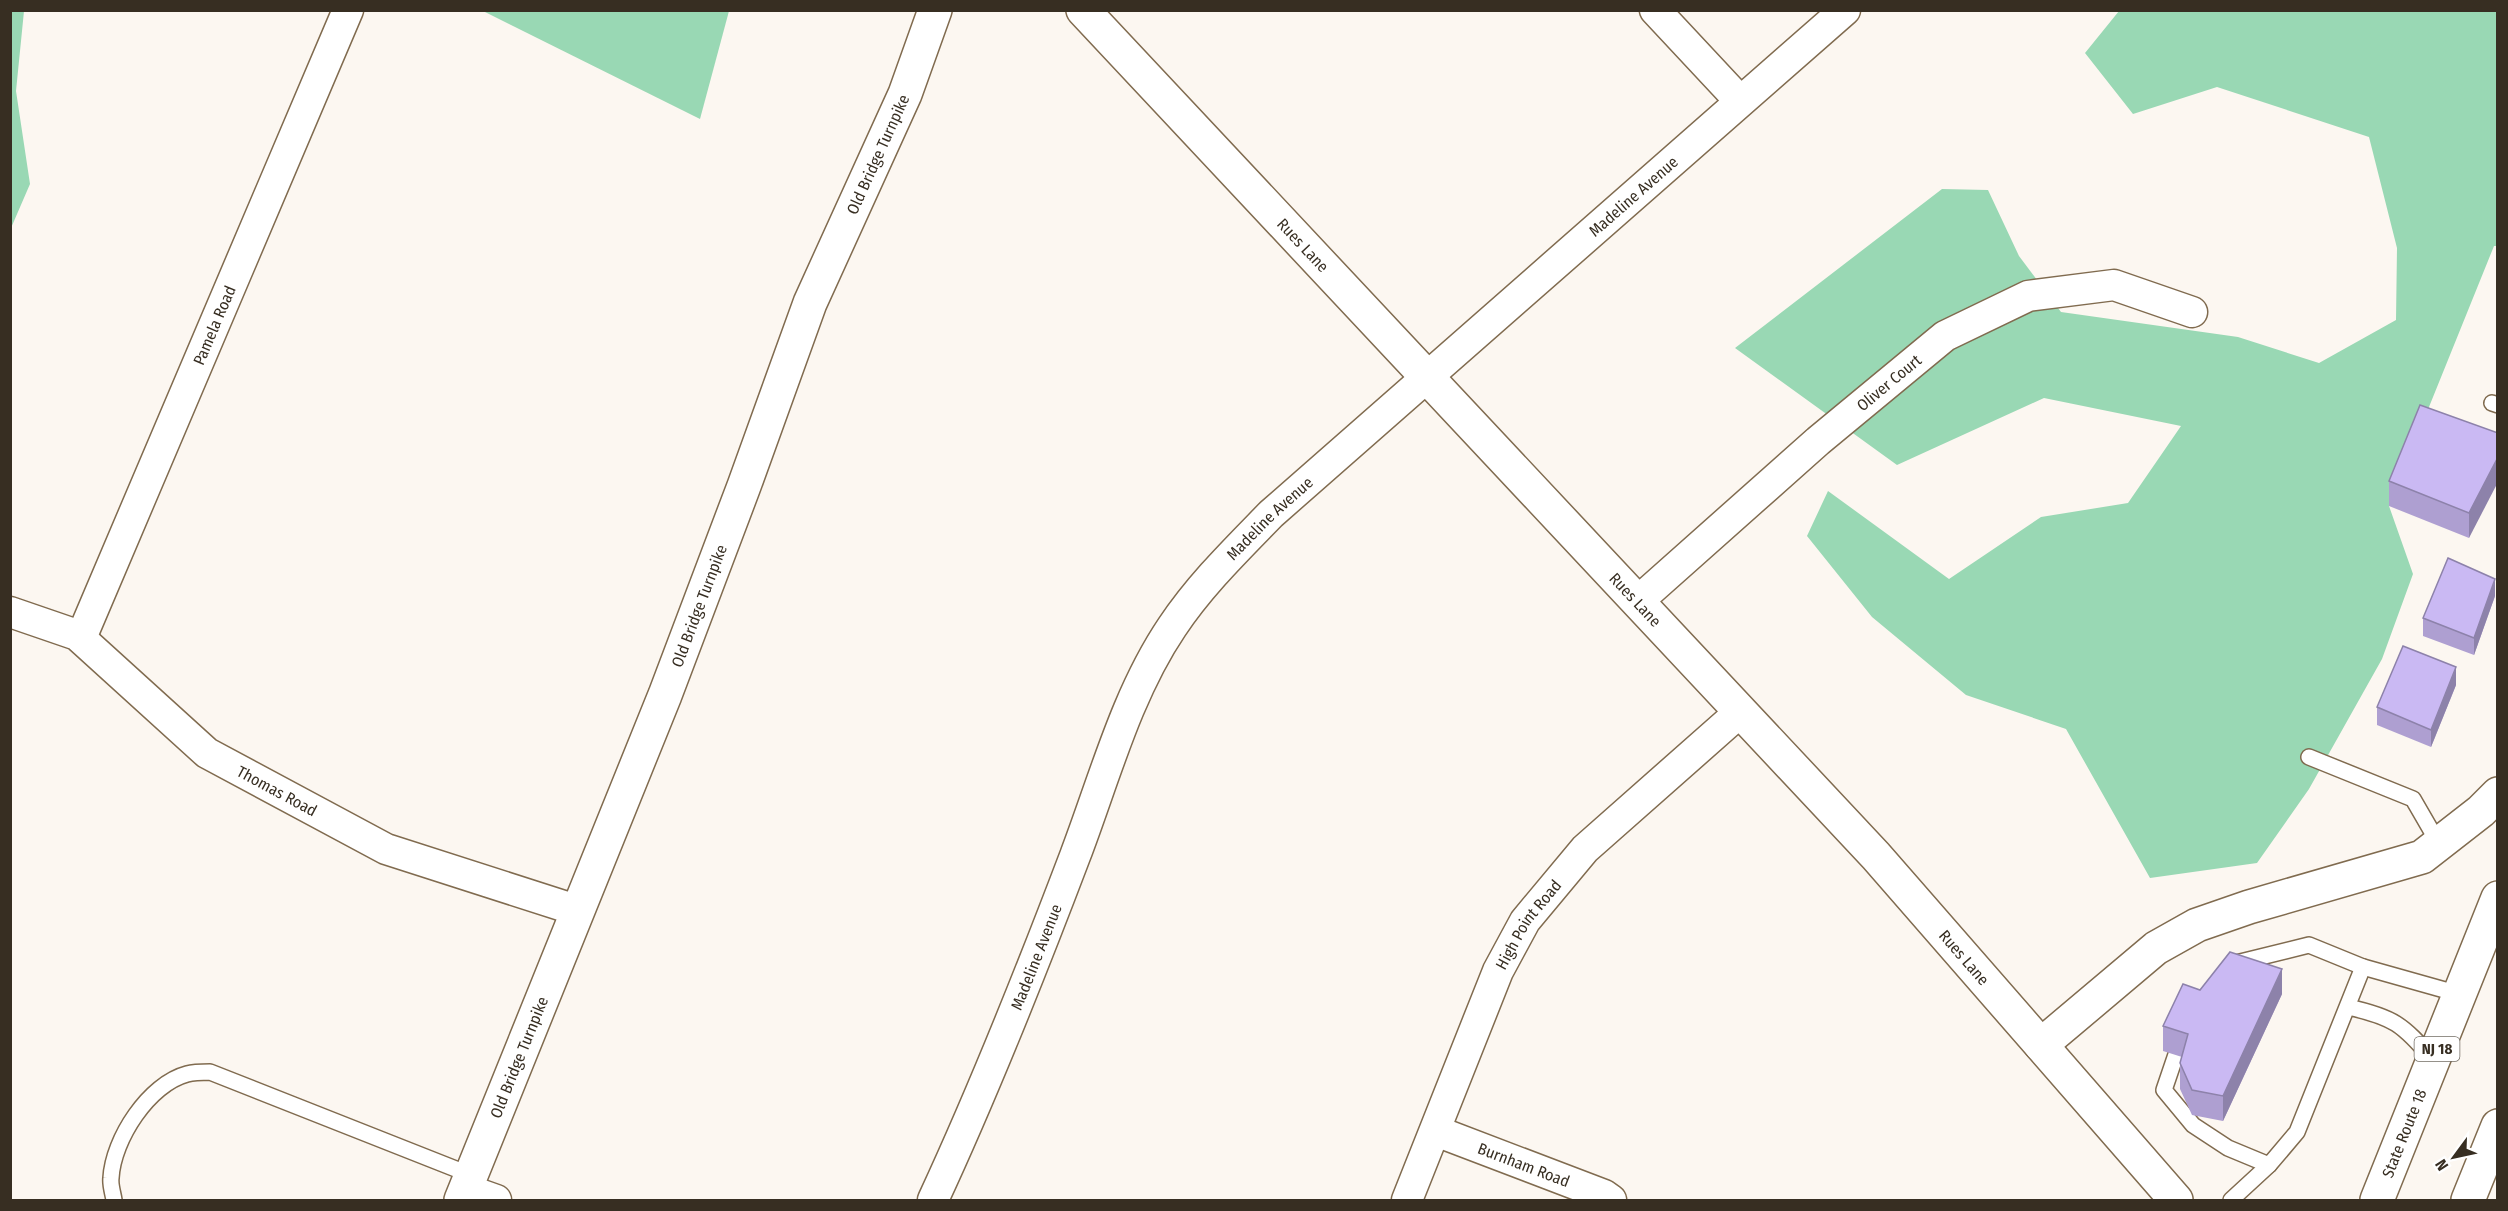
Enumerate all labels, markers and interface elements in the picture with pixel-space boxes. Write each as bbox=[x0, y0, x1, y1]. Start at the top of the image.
street label: Old Bridge Turnpike bbox=[842, 91, 913, 217]
street label: Madeline Avenue bbox=[1585, 152, 1682, 240]
street label: Rues Lane bbox=[1273, 214, 1333, 276]
street label: Pamela Road bbox=[189, 282, 239, 368]
street label: Oliver Court bbox=[1853, 350, 1925, 415]
street label: Madeline Avenue bbox=[1222, 472, 1316, 564]
street label: Old Bridge Turnpike bbox=[667, 542, 731, 670]
street label: Rues Lane bbox=[1606, 569, 1665, 630]
street label: Thomas Road bbox=[234, 761, 320, 820]
street label: High Point Road bbox=[1491, 876, 1565, 973]
street label: Madeline Avenue bbox=[1006, 901, 1065, 1013]
street label: Rues Lane bbox=[1935, 926, 1994, 989]
street label: Old Bridge Turnpike bbox=[486, 994, 552, 1121]
road number: NJ 18 bbox=[2414, 1037, 2460, 1061]
street label: State Route 18 bbox=[2378, 1086, 2430, 1180]
north arrow bbox=[2424, 1127, 2484, 1187]
street label: Burnham Road bbox=[1475, 1138, 1572, 1191]
text: N bbox=[2431, 1156, 2452, 1174]

